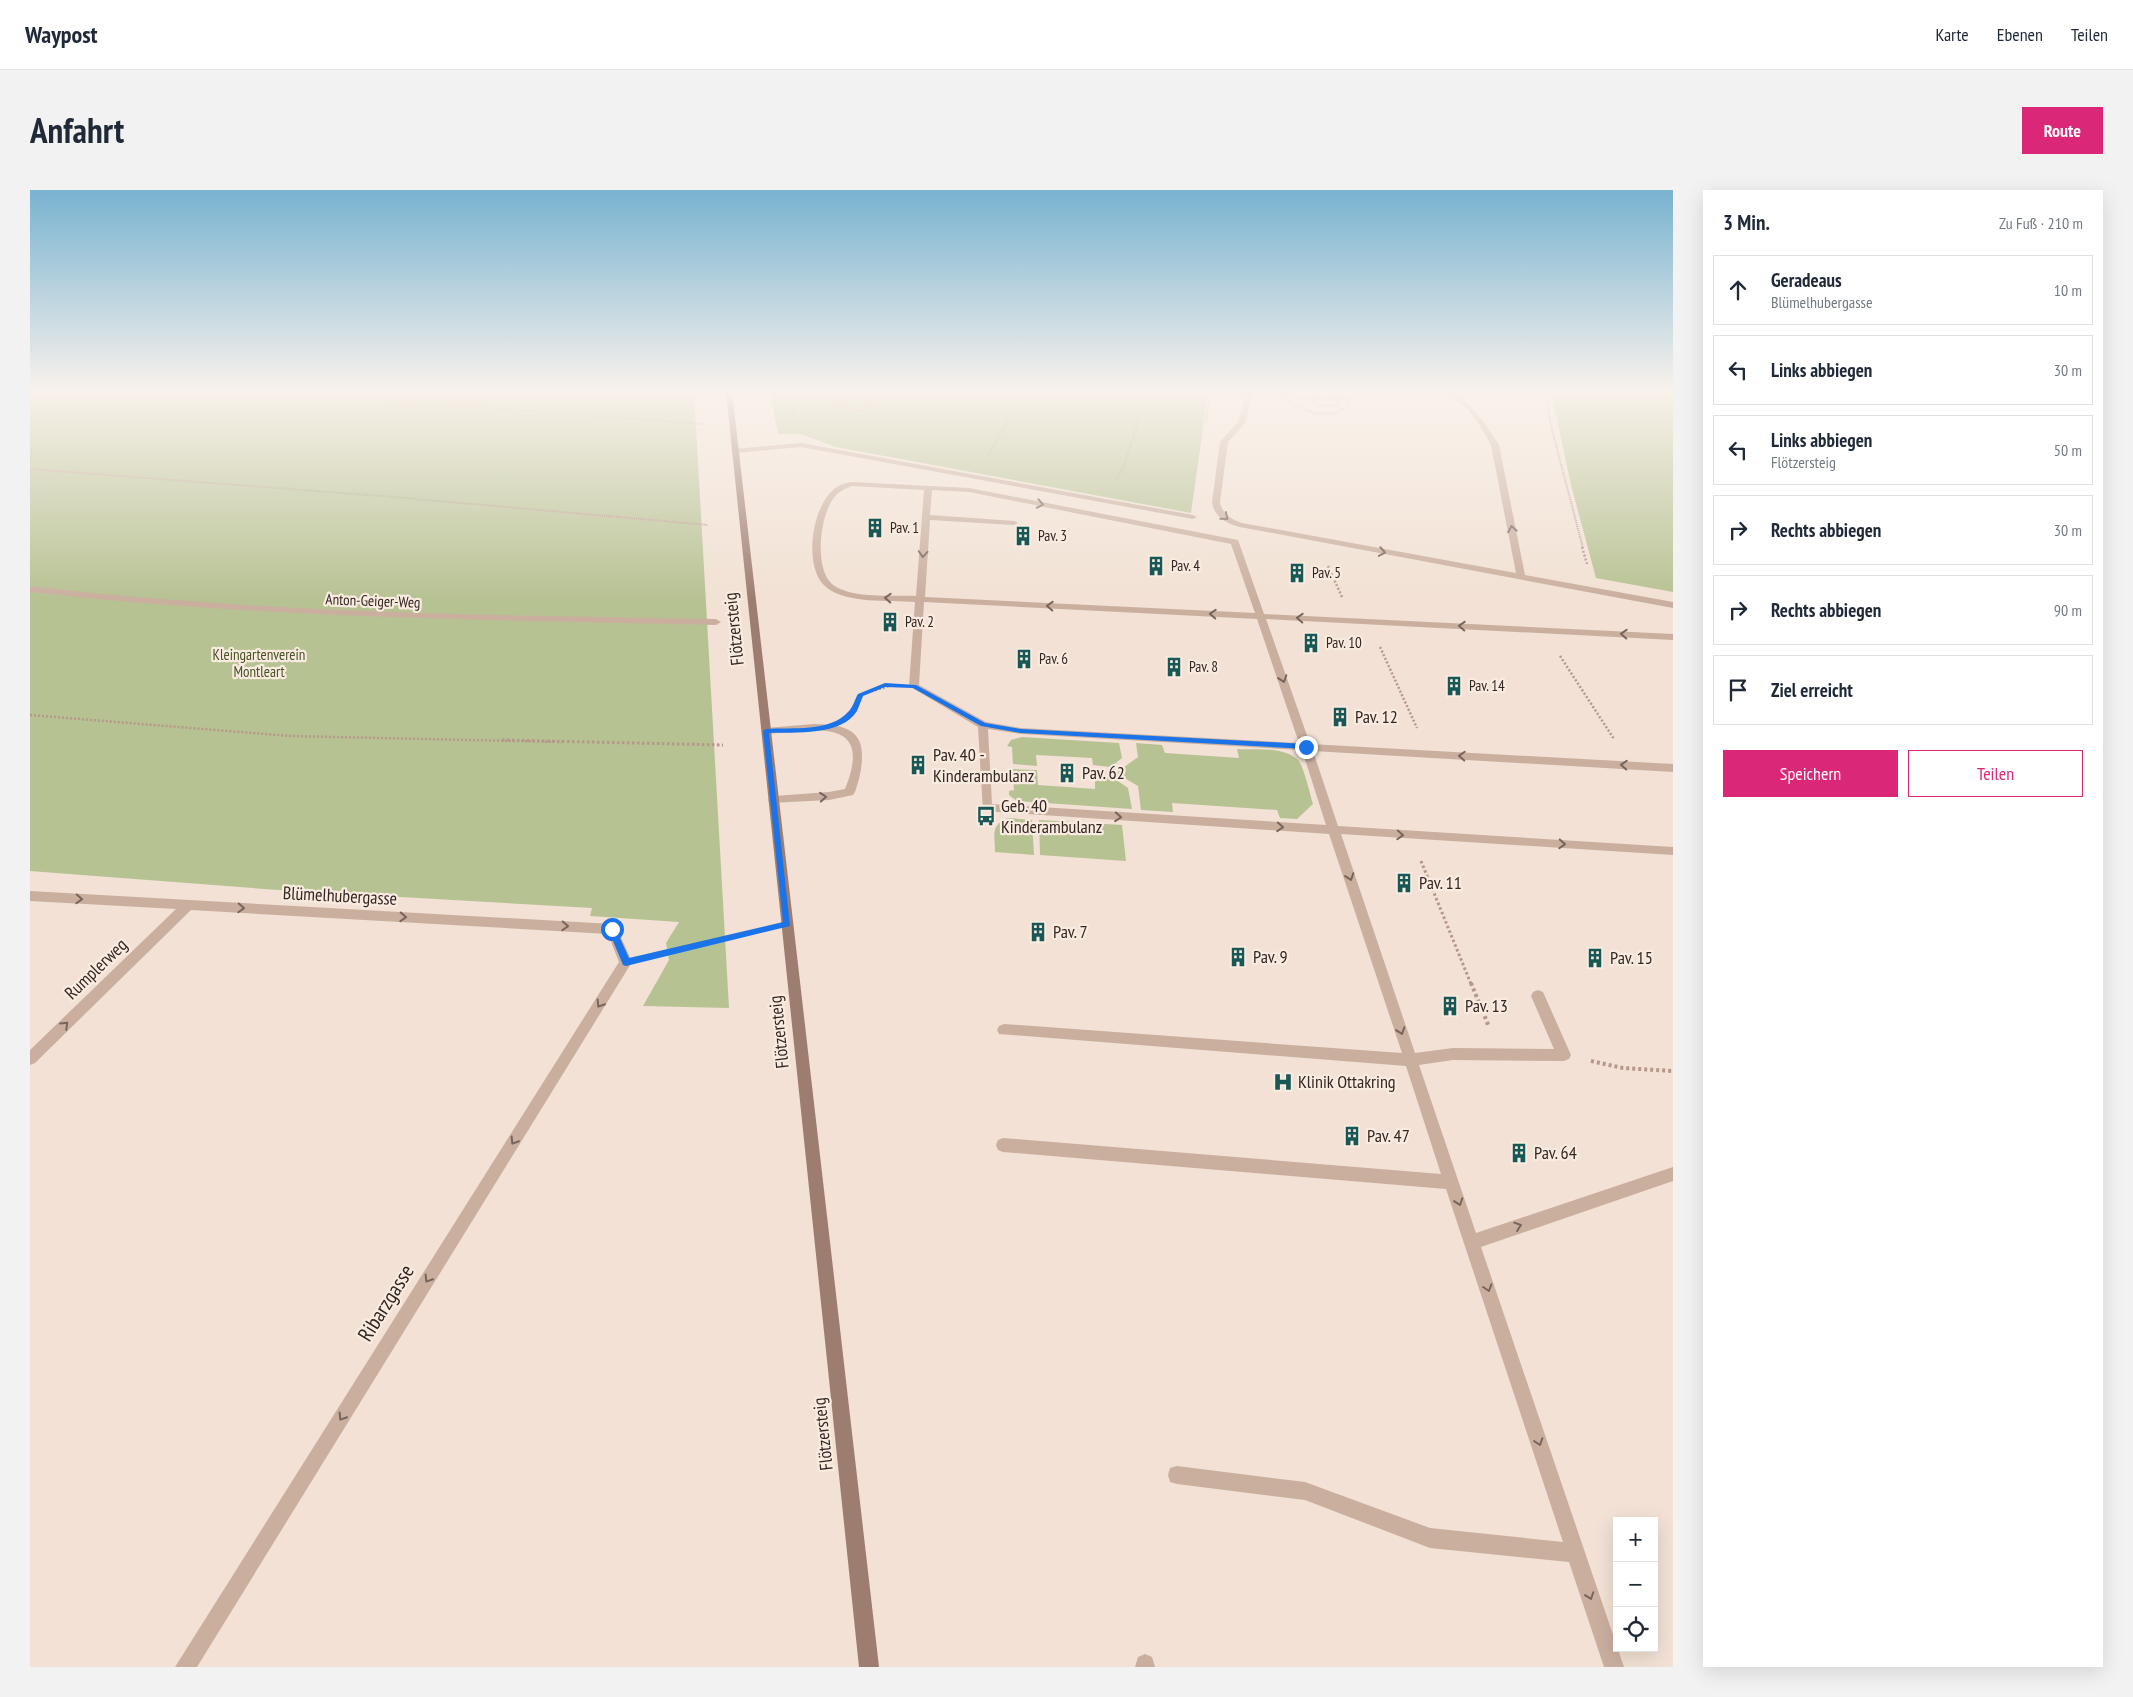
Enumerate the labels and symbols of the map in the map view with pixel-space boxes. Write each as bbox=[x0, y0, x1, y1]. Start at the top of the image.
one-way arrow bbox=[1036, 498, 1045, 509]
one-way arrow bbox=[1219, 511, 1228, 520]
building icon: Pav. 1 bbox=[864, 517, 886, 539]
place label: Pav. 1 bbox=[890, 518, 919, 537]
building icon: Pav. 3 bbox=[1012, 525, 1034, 547]
one-way arrow bbox=[1507, 525, 1518, 534]
place label: Pav. 3 bbox=[1038, 526, 1067, 545]
one-way arrow bbox=[1378, 547, 1386, 557]
one-way arrow bbox=[918, 550, 929, 558]
building icon: Pav. 4 bbox=[1145, 555, 1167, 577]
place label: Pav. 4 bbox=[1171, 556, 1200, 575]
building icon: Pav. 5 bbox=[1286, 562, 1308, 584]
place label: Pav. 5 bbox=[1312, 563, 1341, 582]
street label: Anton-Geiger-Weg bbox=[325, 589, 421, 612]
street label: Flötzersteig bbox=[718, 592, 749, 667]
one-way arrow bbox=[884, 592, 892, 603]
one-way arrow bbox=[1046, 600, 1054, 611]
one-way arrow bbox=[1208, 609, 1216, 620]
building icon: Pav. 2 bbox=[879, 611, 901, 633]
place label: Pav. 2 bbox=[905, 612, 934, 631]
one-way arrow bbox=[1295, 613, 1303, 624]
one-way arrow bbox=[1458, 621, 1466, 632]
one-way arrow bbox=[1620, 629, 1628, 640]
building icon: Pav. 10 bbox=[1300, 632, 1322, 654]
place label: Pav. 10 bbox=[1326, 633, 1362, 652]
park label: Kleingartenverein Montleart bbox=[213, 645, 305, 681]
building icon: Pav. 6 bbox=[1013, 648, 1035, 670]
place label: Pav. 6 bbox=[1039, 649, 1068, 668]
building icon: Pav. 8 bbox=[1163, 656, 1185, 678]
place label: Pav. 8 bbox=[1189, 657, 1218, 676]
one-way arrow bbox=[1277, 675, 1287, 683]
building icon: Pav. 14 bbox=[1443, 675, 1465, 697]
place label: Pav. 14 bbox=[1469, 676, 1505, 695]
place label: Pav. 12 bbox=[1355, 705, 1398, 728]
building icon: Pav. 12 bbox=[1329, 706, 1351, 728]
route end bbox=[1295, 736, 1318, 759]
place label: Pav. 40 - Kinderambulanz bbox=[933, 743, 1034, 787]
one-way arrow bbox=[1458, 750, 1466, 761]
building icon: Pav. 40 - Kinderambulanz bbox=[907, 754, 929, 776]
one-way arrow bbox=[1620, 759, 1628, 770]
place label: Pav. 62 bbox=[1082, 761, 1125, 784]
building icon: Pav. 62 bbox=[1056, 762, 1078, 784]
one-way arrow bbox=[819, 791, 827, 802]
place label: Geb. 40 Kinderambulanz bbox=[1001, 794, 1102, 838]
bus stop icon: Geb. 40 Kinderambulanz bbox=[975, 805, 997, 827]
one-way arrow bbox=[1114, 812, 1122, 823]
one-way arrow bbox=[1276, 822, 1284, 833]
one-way arrow bbox=[1396, 829, 1404, 840]
one-way arrow bbox=[1559, 839, 1567, 850]
place label: Pav. 11 bbox=[1419, 871, 1462, 894]
one-way arrow bbox=[1344, 872, 1354, 881]
building icon: Pav. 11 bbox=[1393, 872, 1415, 894]
street label: Blümelhubergasse bbox=[282, 881, 398, 910]
one-way arrow bbox=[75, 893, 83, 904]
one-way arrow bbox=[237, 903, 245, 914]
one-way arrow bbox=[399, 912, 407, 923]
route start bbox=[601, 918, 624, 941]
place label: Pav. 7 bbox=[1053, 920, 1088, 943]
one-way arrow bbox=[562, 921, 570, 932]
building icon: Pav. 7 bbox=[1027, 921, 1049, 943]
street label: Rumplerweg bbox=[60, 933, 132, 1004]
place label: Pav. 9 bbox=[1253, 945, 1288, 968]
building icon: Pav. 9 bbox=[1227, 946, 1249, 968]
place label: Pav. 15 bbox=[1610, 946, 1653, 969]
building icon: Pav. 15 bbox=[1584, 947, 1606, 969]
place label: Pav. 13 bbox=[1465, 994, 1508, 1017]
street label: Flötzersteig bbox=[763, 995, 794, 1070]
building icon: Pav. 13 bbox=[1439, 995, 1461, 1017]
one-way arrow bbox=[597, 998, 607, 1007]
one-way arrow bbox=[59, 1022, 68, 1031]
one-way arrow bbox=[1396, 1026, 1406, 1035]
place label: Klinik Ottakring bbox=[1298, 1070, 1396, 1093]
hospital icon: Klinik Ottakring bbox=[1272, 1071, 1294, 1093]
place label: Pav. 47 bbox=[1367, 1124, 1410, 1147]
building icon: Pav. 47 bbox=[1341, 1125, 1363, 1147]
one-way arrow bbox=[511, 1136, 520, 1145]
place label: Pav. 64 bbox=[1534, 1141, 1577, 1164]
building icon: Pav. 64 bbox=[1508, 1142, 1530, 1164]
one-way arrow bbox=[1453, 1197, 1463, 1205]
one-way arrow bbox=[1514, 1222, 1522, 1232]
street label: Ribarzgasse bbox=[351, 1259, 420, 1346]
one-way arrow bbox=[424, 1274, 434, 1283]
one-way arrow bbox=[1482, 1283, 1492, 1292]
street label: Flötzersteig bbox=[807, 1397, 838, 1472]
one-way arrow bbox=[338, 1411, 348, 1420]
one-way arrow bbox=[1533, 1438, 1543, 1446]
one-way arrow bbox=[1585, 1592, 1595, 1600]

